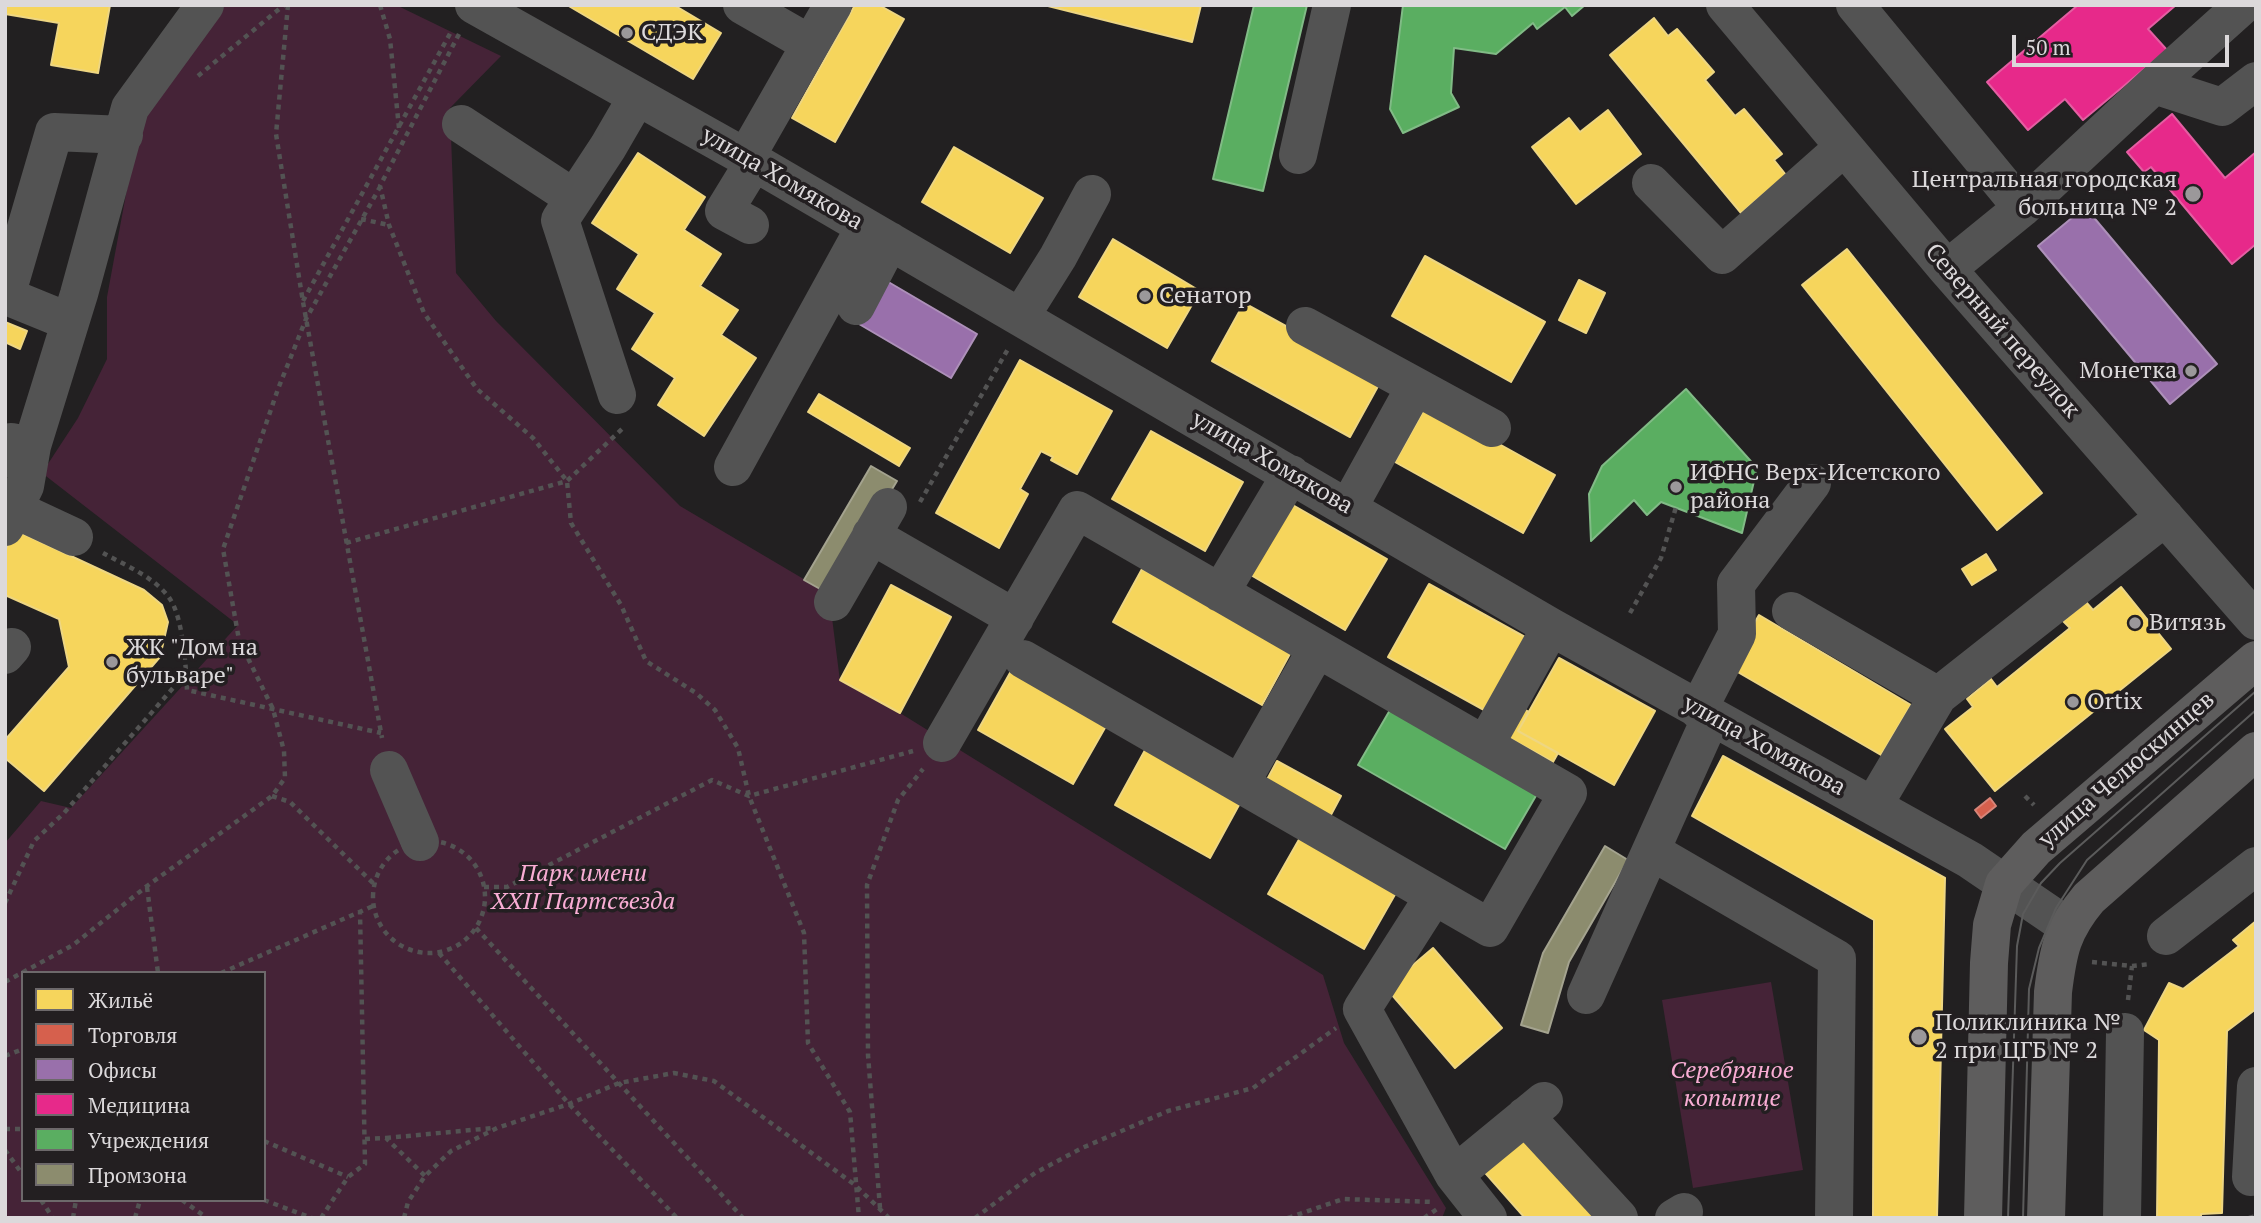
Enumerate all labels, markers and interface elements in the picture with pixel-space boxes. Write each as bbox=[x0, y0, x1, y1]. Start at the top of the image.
place label: СДЭК bbox=[641, 19, 703, 47]
scale bar bbox=[2016, 21, 2233, 65]
marker: СДЭК bbox=[619, 25, 635, 41]
text: 50 m bbox=[2025, 33, 2071, 61]
street label: улица Хомякова bbox=[696, 121, 868, 237]
place label: Центральная городская больница № 2 bbox=[1912, 166, 2177, 222]
marker: Центральная городская больница № 2 bbox=[2183, 184, 2203, 204]
street label: Северный переулок bbox=[1919, 238, 2085, 424]
place label: Сенатор bbox=[1159, 282, 1251, 310]
marker: Сенатор bbox=[1137, 288, 1153, 304]
place label: Монетка bbox=[2079, 357, 2177, 385]
marker: Монетка bbox=[2183, 363, 2199, 379]
street label: улица Хомякова bbox=[1186, 405, 1358, 521]
place label: ИФНС Верх-Исетского района bbox=[1690, 459, 1941, 515]
marker: ИФНС Верх-Исетского района bbox=[1668, 479, 1684, 495]
place label: Витязь bbox=[2149, 609, 2226, 637]
marker: Витязь bbox=[2127, 615, 2143, 631]
place label: ЖК "Дом на бульваре" bbox=[126, 634, 258, 690]
marker: ЖК "Дом на бульваре" bbox=[104, 654, 120, 670]
street label: улица Челюскинцев bbox=[2033, 686, 2221, 854]
place label: Ortix bbox=[2087, 688, 2143, 716]
street label: улица Хомякова bbox=[1678, 689, 1850, 803]
marker: Ortix bbox=[2065, 694, 2081, 710]
park label: Парк имени XXII Партсъезда bbox=[491, 860, 675, 916]
legend bbox=[21, 971, 266, 1202]
text: Жильё bbox=[88, 986, 153, 1014]
place label: Поликлиника № 2 при ЦГБ № 2 bbox=[1935, 1009, 2121, 1065]
text: Торговля bbox=[88, 1021, 177, 1049]
marker: Поликлиника № 2 при ЦГБ № 2 bbox=[1909, 1027, 1929, 1047]
text: Офисы bbox=[88, 1056, 157, 1084]
park label: Серебряное копытце bbox=[1670, 1057, 1794, 1113]
text: Медицина bbox=[88, 1091, 190, 1119]
text: Учреждения bbox=[88, 1126, 209, 1154]
text: Промзона bbox=[88, 1161, 187, 1189]

